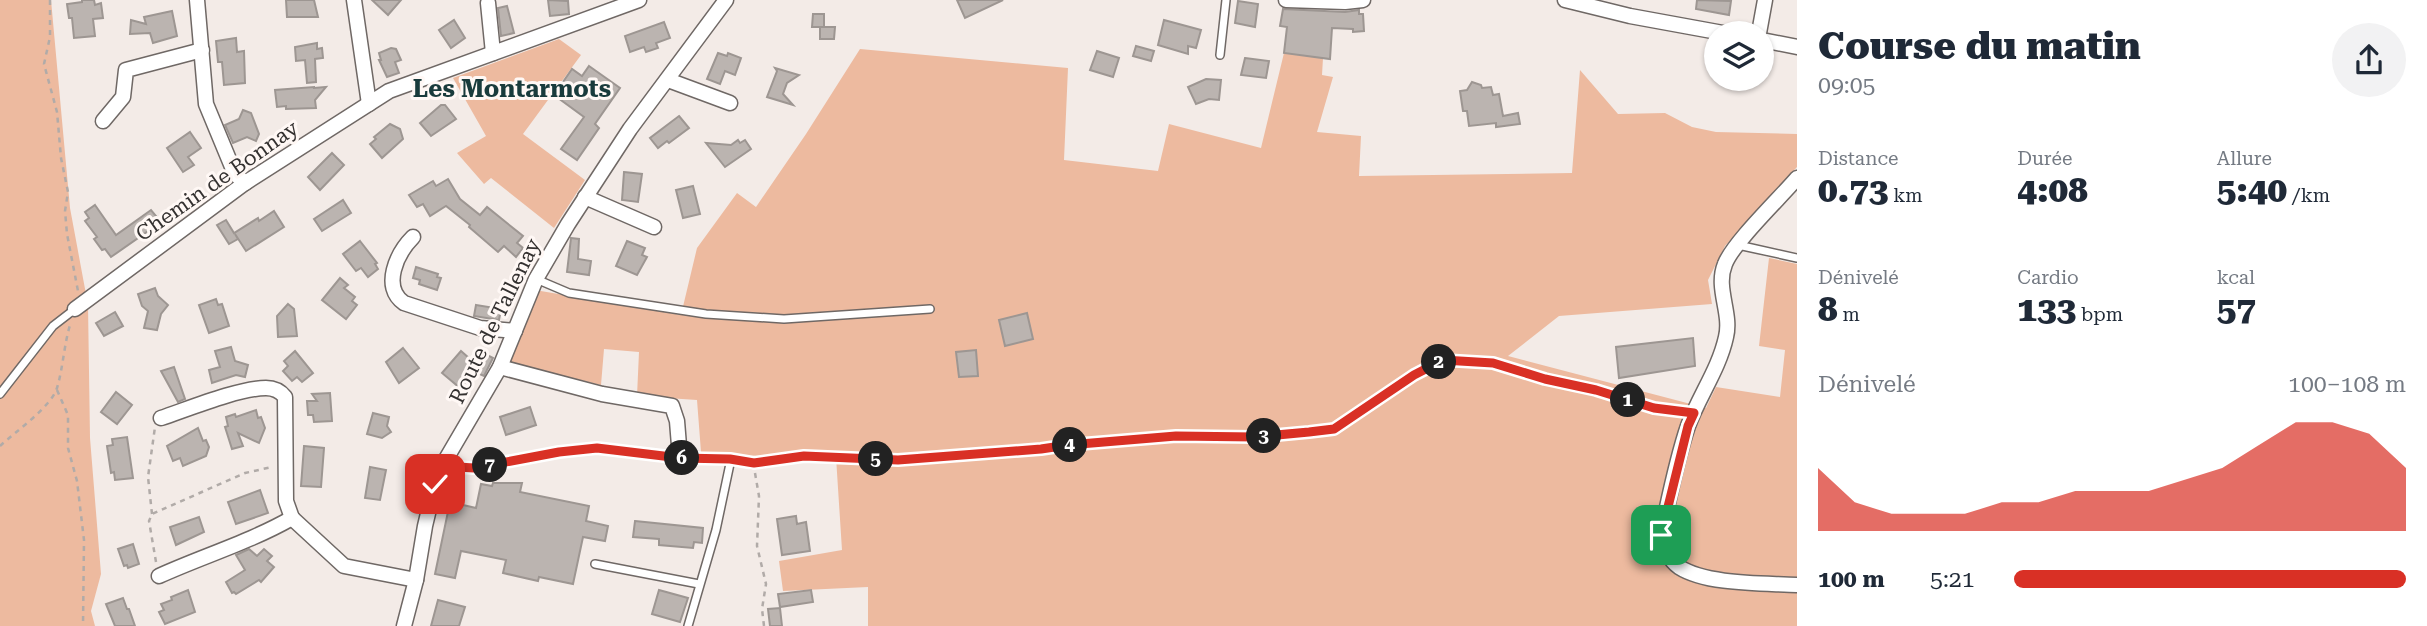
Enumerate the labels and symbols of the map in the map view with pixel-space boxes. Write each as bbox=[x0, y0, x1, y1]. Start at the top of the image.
district label: Les Montarmots bbox=[413, 75, 611, 103]
street label: Chemin de Bonnay bbox=[131, 116, 303, 246]
street label: Route de Tallenay bbox=[445, 234, 546, 407]
pin: 2 bbox=[1422, 344, 1456, 380]
pin: 1 bbox=[1610, 382, 1646, 418]
pin: 3 bbox=[1246, 418, 1282, 453]
pin: 4 bbox=[1052, 428, 1088, 462]
pin: 6 bbox=[664, 440, 700, 476]
pin: 5 bbox=[858, 442, 894, 476]
pin: 7 bbox=[472, 448, 508, 482]
pin bbox=[405, 454, 465, 514]
pin bbox=[1631, 505, 1691, 565]

